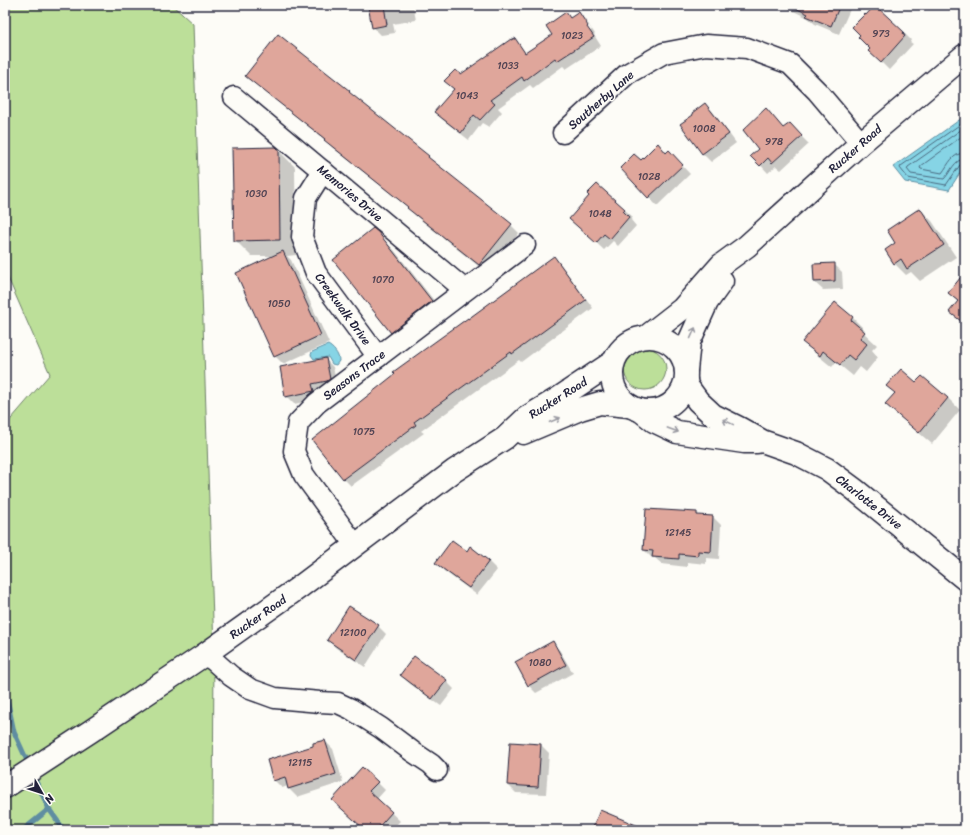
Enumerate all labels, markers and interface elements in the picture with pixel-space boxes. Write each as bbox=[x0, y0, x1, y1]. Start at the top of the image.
house number: 973 bbox=[872, 25, 890, 43]
house number: 1023 bbox=[561, 27, 583, 45]
house number: 1033 bbox=[497, 57, 519, 75]
street label: Southerby Lane bbox=[563, 65, 639, 135]
house number: 1043 bbox=[456, 87, 479, 105]
street label: Rucker Road bbox=[823, 118, 888, 179]
house number: 1008 bbox=[693, 120, 715, 138]
house number: 978 bbox=[765, 133, 783, 151]
street label: Memories Drive bbox=[312, 159, 388, 227]
house number: 1028 bbox=[638, 168, 660, 186]
house number: 1030 bbox=[245, 185, 267, 203]
house number: 1048 bbox=[589, 205, 611, 223]
street label: Creekwalk Drive bbox=[309, 268, 377, 350]
house number: 1070 bbox=[372, 271, 394, 289]
house number: 1050 bbox=[267, 295, 291, 313]
one-way arrow bbox=[690, 327, 698, 339]
street label: Seasons Trace bbox=[318, 344, 390, 406]
street label: Rucker Road bbox=[524, 370, 593, 425]
one-way arrow bbox=[548, 415, 560, 423]
one-way arrow bbox=[723, 418, 735, 425]
house number: 1075 bbox=[353, 423, 375, 441]
one-way arrow bbox=[667, 426, 679, 434]
street label: Charlotte Drive bbox=[831, 469, 907, 535]
house number: 12145 bbox=[665, 524, 691, 542]
street label: Rucker Road bbox=[225, 588, 293, 645]
house number: 12100 bbox=[340, 624, 367, 642]
house number: 1080 bbox=[529, 654, 551, 672]
house number: 12115 bbox=[288, 754, 312, 772]
north arrow bbox=[22, 773, 62, 813]
text: N bbox=[39, 789, 60, 808]

